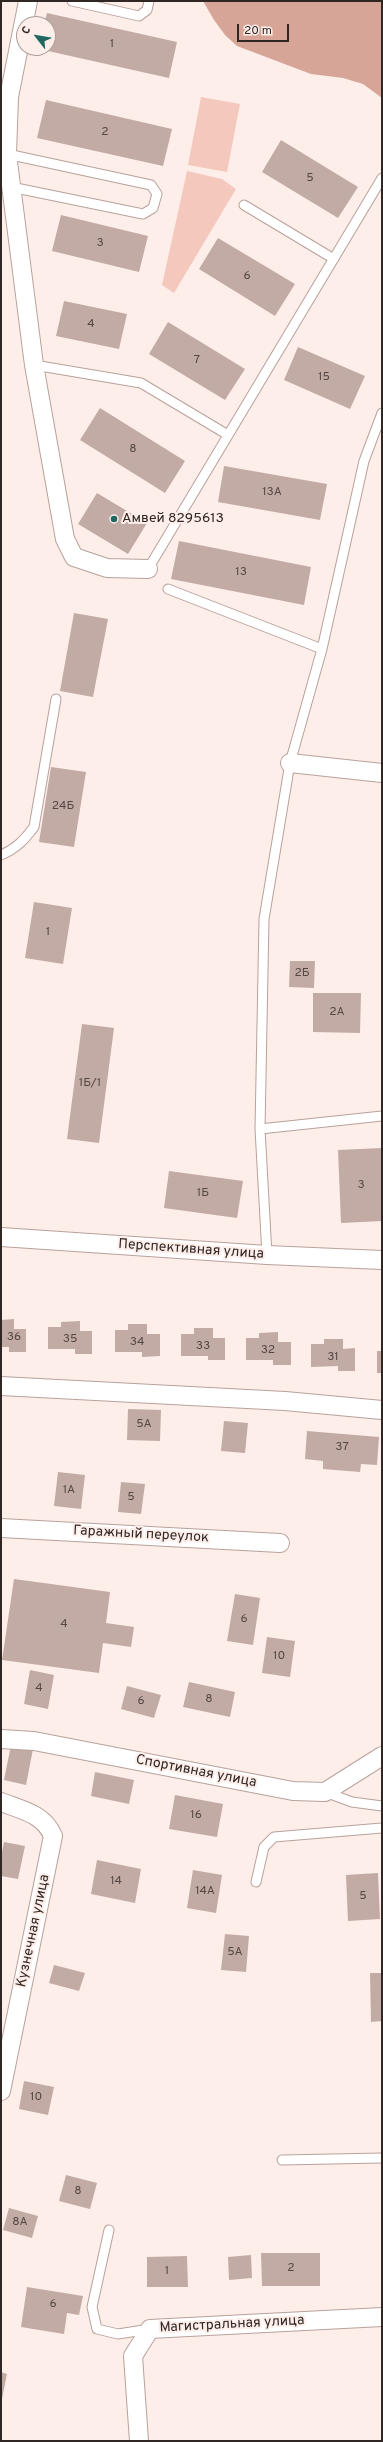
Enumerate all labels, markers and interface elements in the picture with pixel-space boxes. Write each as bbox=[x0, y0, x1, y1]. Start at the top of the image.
north arrow bbox=[16, 16, 56, 56]
scale bar bbox=[239, 16, 291, 42]
text: 20 m bbox=[244, 23, 272, 39]
text: С bbox=[19, 24, 34, 37]
house number: 1 bbox=[110, 38, 114, 52]
house number: 2 bbox=[101, 126, 109, 140]
house number: 5 bbox=[306, 172, 314, 186]
house number: 3 bbox=[96, 237, 104, 251]
house number: 6 bbox=[243, 270, 251, 284]
house number: 4 bbox=[87, 318, 95, 332]
house number: 7 bbox=[194, 354, 200, 368]
house number: 15 bbox=[318, 371, 330, 385]
house number: 8 bbox=[129, 443, 137, 457]
house number: 13А bbox=[262, 486, 282, 500]
place label: Амвей 8295613 bbox=[122, 511, 224, 527]
marker: Амвей 8295613 bbox=[109, 514, 119, 524]
house number: 13 bbox=[235, 566, 247, 580]
house number: 24Б bbox=[52, 800, 74, 814]
house number: 1 bbox=[46, 926, 50, 940]
house number: 2Б bbox=[294, 967, 310, 981]
house number: 2А bbox=[329, 1006, 345, 1020]
house number: 1Б/1 bbox=[79, 1077, 101, 1091]
house number: 3 bbox=[357, 1179, 365, 1193]
house number: 1Б bbox=[197, 1187, 209, 1201]
street label: Перспективная улица bbox=[118, 1237, 264, 1263]
house number: 36 bbox=[7, 1331, 21, 1345]
house number: 35 bbox=[63, 1333, 77, 1347]
house number: 34 bbox=[130, 1336, 144, 1350]
house number: 33 bbox=[196, 1340, 210, 1354]
house number: 32 bbox=[261, 1344, 275, 1358]
house number: 31 bbox=[327, 1351, 339, 1365]
house number: 5А bbox=[136, 1418, 152, 1432]
house number: 37 bbox=[335, 1441, 349, 1455]
house number: 1А bbox=[63, 1484, 75, 1498]
house number: 5 bbox=[127, 1491, 135, 1505]
street label: Гаражный переулок bbox=[73, 1523, 209, 1547]
house number: 6 bbox=[240, 1613, 248, 1627]
house number: 4 bbox=[60, 1618, 68, 1632]
house number: 10 bbox=[273, 1650, 285, 1664]
house number: 4 bbox=[35, 1682, 43, 1696]
house number: 8 bbox=[205, 1693, 213, 1707]
house number: 6 bbox=[137, 1695, 145, 1709]
street label: Спортивная улица bbox=[134, 1752, 258, 1792]
house number: 16 bbox=[190, 1809, 202, 1823]
street label: Кузнечная улица bbox=[14, 1873, 54, 1989]
house number: 14 bbox=[110, 1875, 122, 1889]
house number: 14А bbox=[195, 1885, 215, 1899]
house number: 5 bbox=[359, 1890, 367, 1904]
house number: 5А bbox=[227, 1946, 243, 1960]
house number: 10 bbox=[30, 2091, 42, 2105]
house number: 8 bbox=[74, 2185, 82, 2199]
house number: 8А bbox=[12, 2216, 28, 2230]
house number: 2 bbox=[287, 2262, 295, 2276]
house number: 1 bbox=[165, 2265, 169, 2279]
house number: 6 bbox=[49, 2298, 57, 2312]
street label: Магистральная улица bbox=[159, 2313, 305, 2337]

